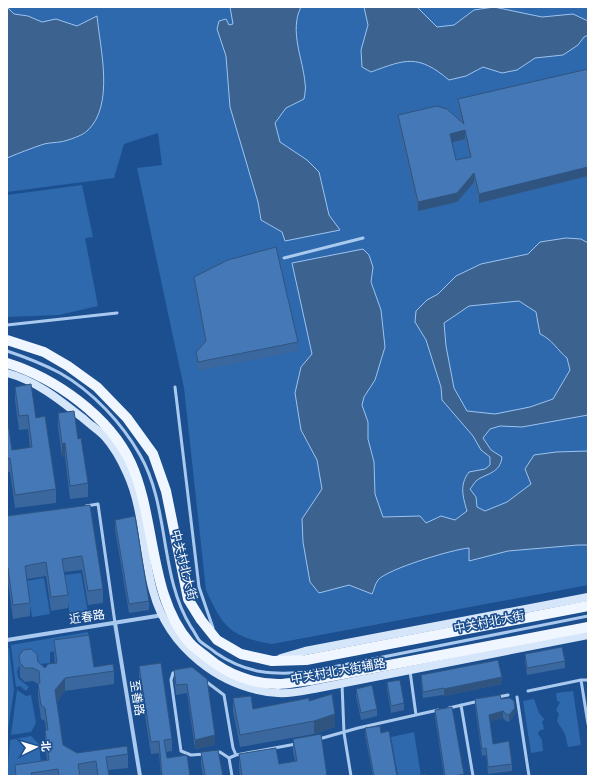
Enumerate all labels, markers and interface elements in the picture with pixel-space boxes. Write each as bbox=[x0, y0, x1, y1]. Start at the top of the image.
street label: 中关村北大街 bbox=[168, 528, 201, 602]
street label: 近春路 bbox=[68, 605, 106, 628]
street label: 中关村北大街 bbox=[452, 606, 526, 637]
street label: 中关村北大街辅路 bbox=[289, 654, 387, 687]
street label: 至善路 bbox=[126, 679, 149, 717]
north arrow bbox=[16, 727, 56, 767]
text: 北 bbox=[39, 740, 54, 752]

